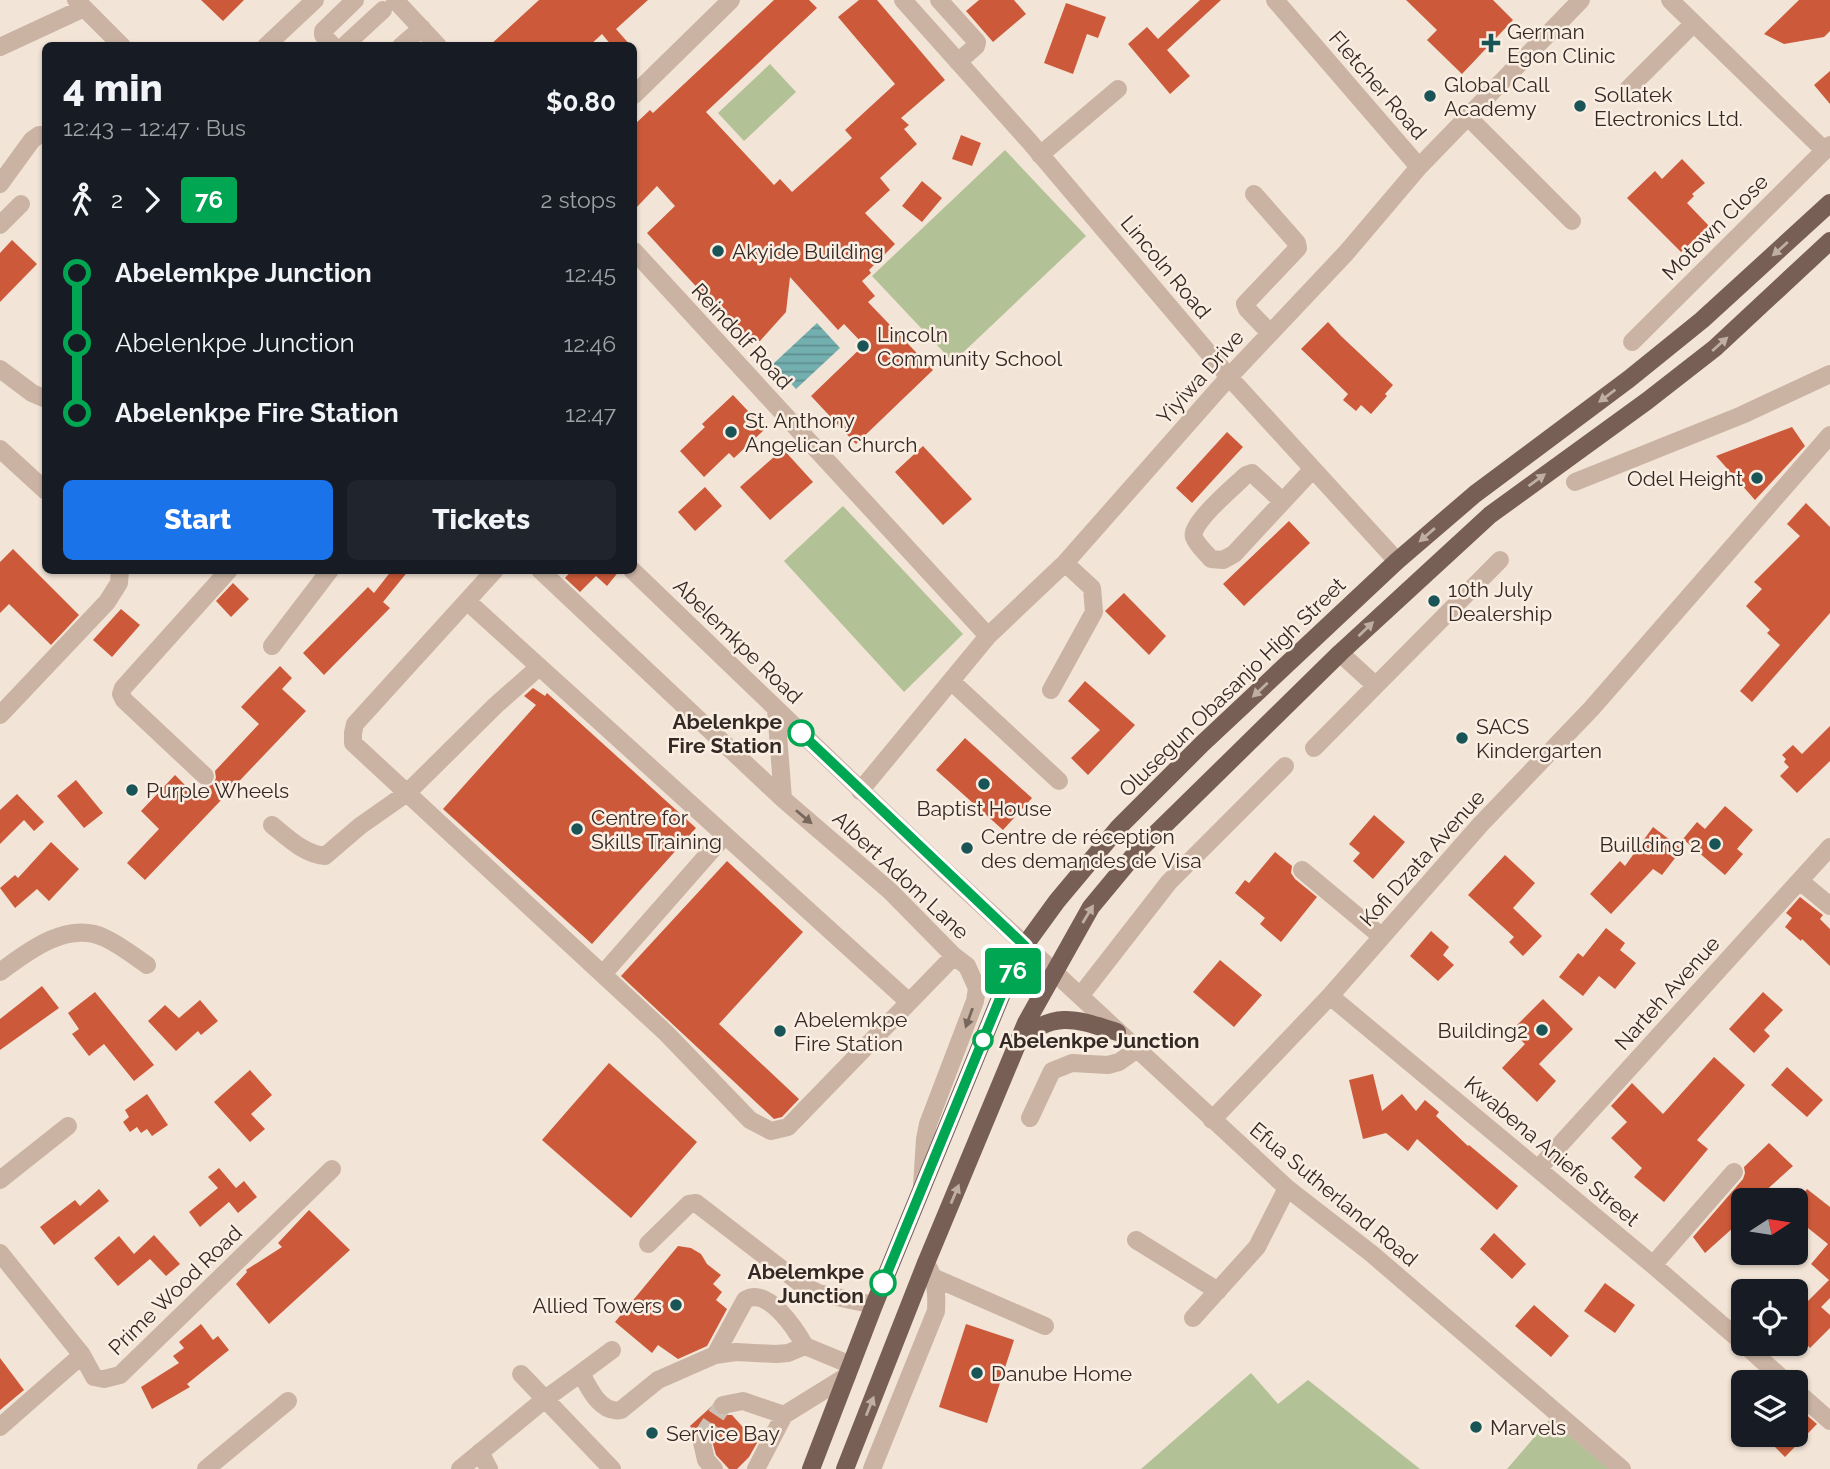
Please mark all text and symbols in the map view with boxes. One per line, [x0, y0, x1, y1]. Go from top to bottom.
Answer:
place label: German Egon Clinic [1507, 19, 1616, 68]
street label: Fletcher Road [1324, 26, 1432, 144]
marker: German Egon Clinic [1481, 33, 1501, 53]
text: 4 min [63, 65, 163, 110]
place label: Global Call Academy [1444, 72, 1550, 121]
place label: Sollatek Electronics Ltd. [1594, 82, 1743, 131]
text: $0.80 [546, 87, 616, 117]
marker: Global Call Academy [1422, 88, 1438, 104]
marker: Sollatek Electronics Ltd. [1572, 98, 1588, 114]
text: 12:43 – 12:47 · Bus [63, 114, 246, 141]
street label: Motown Close [1657, 169, 1773, 285]
icon: walk [63, 181, 101, 219]
icon: forward [133, 181, 171, 219]
text: 76 [195, 185, 223, 214]
text: 2 [111, 186, 123, 213]
text: 2 stops [541, 186, 616, 213]
street label: Lincoln Road [1116, 210, 1216, 324]
place label: Akyide Building [732, 239, 884, 264]
one-way arrow [1771, 241, 1789, 257]
marker: Akyide Building [710, 243, 726, 259]
text: Abelemkpe Junction [115, 258, 372, 288]
text: 12:45 [565, 260, 616, 287]
street label: Reindolf Road [686, 278, 798, 394]
place label: Lincoln Community School [877, 322, 1063, 371]
street label: Yiyiwa Drive [1151, 325, 1249, 429]
text: Abelenkpe Junction [115, 328, 355, 358]
text: 12:46 [563, 330, 616, 357]
one-way arrow [1711, 337, 1728, 352]
marker: Lincoln Community School [855, 338, 871, 354]
one-way arrow [1597, 389, 1616, 403]
text: Abelenkpe Fire Station [115, 398, 399, 428]
text: 12:47 [565, 400, 616, 427]
place label: St. Anthony Angelican Church [745, 408, 918, 457]
marker: St. Anthony Angelican Church [723, 424, 739, 440]
place label: Odel Height [1627, 466, 1743, 491]
marker: Odel Height [1749, 470, 1765, 486]
one-way arrow [1528, 473, 1546, 487]
button: Start [63, 480, 333, 560]
button: Tickets [347, 480, 616, 560]
one-way arrow [1418, 527, 1435, 542]
street label: Olusegun Obasanjo High Street [1114, 572, 1350, 802]
street label: Abelemkpe Road [669, 573, 807, 709]
place label: 10th July Dealership [1448, 577, 1552, 626]
marker: 10th July Dealership [1426, 593, 1442, 609]
one-way arrow [1357, 621, 1374, 637]
one-way arrow [1251, 682, 1269, 698]
place label: Abelenkpe Fire Station [668, 709, 782, 758]
place label: SACS Kindergarten [1476, 714, 1602, 763]
marker: Abelenkpe Fire Station [788, 720, 814, 746]
marker: SACS Kindergarten [1454, 730, 1470, 746]
marker: Baptist House [976, 776, 992, 792]
place label: Purple Wheels [146, 778, 289, 803]
marker: Purple Wheels [124, 782, 140, 798]
street label: Kofi Dzata Avenue [1354, 785, 1490, 931]
place label: Baptist House [916, 796, 1052, 821]
place label: Centre for Skills Training [591, 805, 722, 854]
street label: Albert Adom Lane [828, 806, 974, 944]
one-way arrow [795, 809, 812, 824]
marker: Centre for Skills Training [569, 821, 585, 837]
place label: Centre de réception des demandes de Visa [981, 824, 1202, 873]
place label: Buillding 2 [1599, 832, 1701, 857]
marker: Buillding 2 [1707, 836, 1723, 852]
marker: Centre de réception des demandes de Visa [959, 840, 975, 856]
one-way arrow [1081, 904, 1094, 923]
street label: Narteh Avenue [1609, 931, 1725, 1055]
line badge: 76 [982, 948, 1044, 994]
text: 76 [999, 956, 1027, 985]
place label: Abelemkpe Fire Station [794, 1007, 907, 1056]
one-way arrow [963, 1007, 974, 1028]
place label: Building2 [1437, 1018, 1528, 1043]
marker: Building2 [1534, 1022, 1550, 1038]
marker: Abelemkpe Fire Station [772, 1023, 788, 1039]
place label: Abelenkpe Junction [999, 1028, 1200, 1053]
marker: Abelenkpe Junction [973, 1030, 993, 1050]
street label: Kwabena Aniefe Street [1460, 1071, 1644, 1231]
street label: Efua Sutherland Road [1245, 1117, 1423, 1271]
one-way arrow [949, 1184, 960, 1205]
north arrow [1731, 1188, 1808, 1265]
map controls [1731, 1188, 1808, 1447]
street label: Prime Wood Road [103, 1220, 247, 1360]
place label: Abelemkpe Junction [748, 1259, 864, 1308]
marker: Abelemkpe Junction [870, 1270, 896, 1296]
button: locate [1731, 1279, 1808, 1356]
place label: Allied Towers [533, 1293, 662, 1318]
marker: Allied Towers [668, 1297, 684, 1313]
place label: Danube Home [991, 1361, 1132, 1386]
marker: Danube Home [969, 1365, 985, 1381]
button: layers [1731, 1370, 1808, 1447]
one-way arrow [865, 1395, 876, 1416]
place label: Marvels [1490, 1415, 1566, 1440]
marker: Marvels [1468, 1419, 1484, 1435]
place label: Service Bay [666, 1421, 780, 1446]
marker: Service Bay [644, 1425, 660, 1441]

